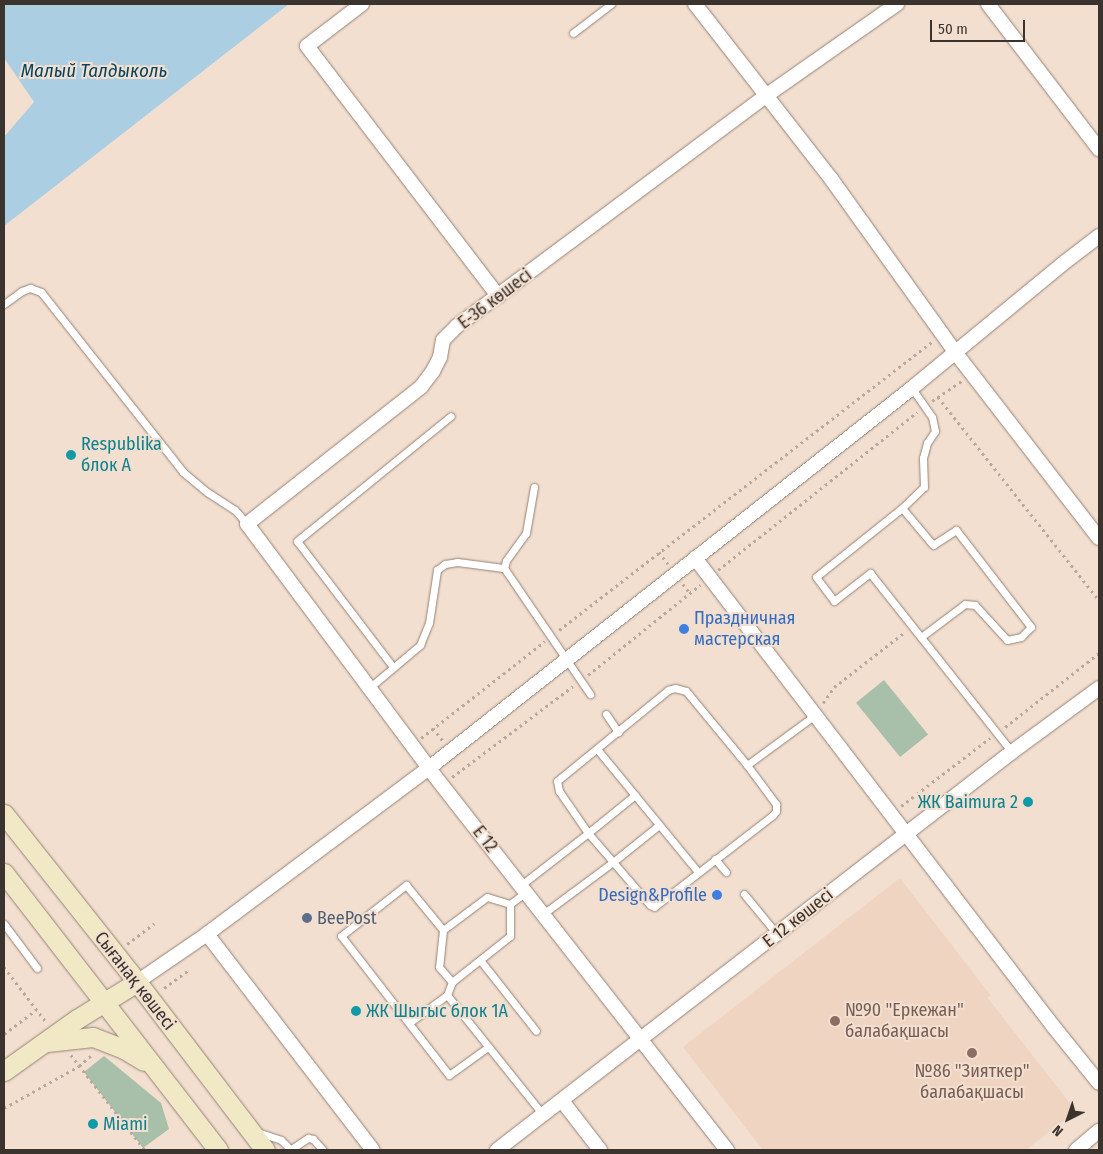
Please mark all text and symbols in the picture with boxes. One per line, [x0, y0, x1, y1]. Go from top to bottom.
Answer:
scale bar [933, 10, 1028, 42]
text: 50 m [938, 20, 968, 38]
water label: Малый Талдыколь [21, 60, 167, 82]
street label: Е-36 көшесі [454, 264, 536, 334]
place label: Respublika блок А [81, 434, 162, 476]
marker: Respublika блок А [65, 449, 77, 461]
place label: Праздничная мастерская [694, 608, 796, 650]
marker: Праздничная мастерская [678, 623, 690, 635]
place label: ЖК Baimura 2 [918, 791, 1018, 813]
marker: ЖК Baimura 2 [1022, 796, 1034, 808]
street label: E 12 [468, 821, 502, 857]
place label: Design&Profile [598, 884, 707, 906]
street label: Е 12 көшесі [758, 884, 838, 952]
marker: Design&Profile [711, 889, 723, 901]
place label: BeePost [317, 907, 377, 929]
marker: BeePost [301, 912, 313, 924]
street label: Сығанақ көшесі [90, 927, 180, 1035]
place label: ЖК Шыгыс блок 1А [366, 1000, 508, 1022]
place label: №90 "Еркежан" балабақшасы [845, 1000, 964, 1042]
marker: ЖК Шыгыс блок 1А [350, 1005, 362, 1017]
marker: №90 "Еркежан" балабақшасы [829, 1015, 841, 1027]
marker: №86 "Зияткер" балабақшасы [966, 1047, 978, 1059]
place label: №86 "Зияткер" балабақшасы [915, 1061, 1029, 1104]
north arrow [1043, 1094, 1093, 1144]
place label: Miami [103, 1113, 148, 1135]
marker: Miami [87, 1118, 99, 1130]
text: N [1049, 1122, 1067, 1140]

